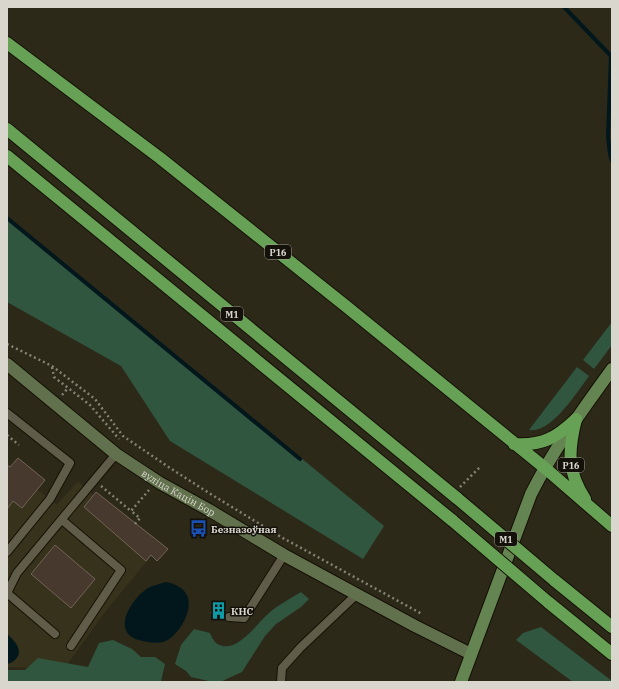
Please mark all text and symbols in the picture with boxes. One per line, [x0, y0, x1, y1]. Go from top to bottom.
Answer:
road number: Р16 [265, 245, 291, 259]
road number: М1 [221, 307, 243, 321]
road number: Р16 [558, 458, 584, 472]
street label: вуліца Кацін Бор [139, 466, 218, 519]
bus stop icon: Безназоўная [188, 519, 208, 539]
place label: Безназоўная [211, 523, 277, 536]
road number: М1 [495, 532, 517, 546]
building icon: КНС [208, 601, 228, 621]
place label: КНС [231, 605, 254, 618]

